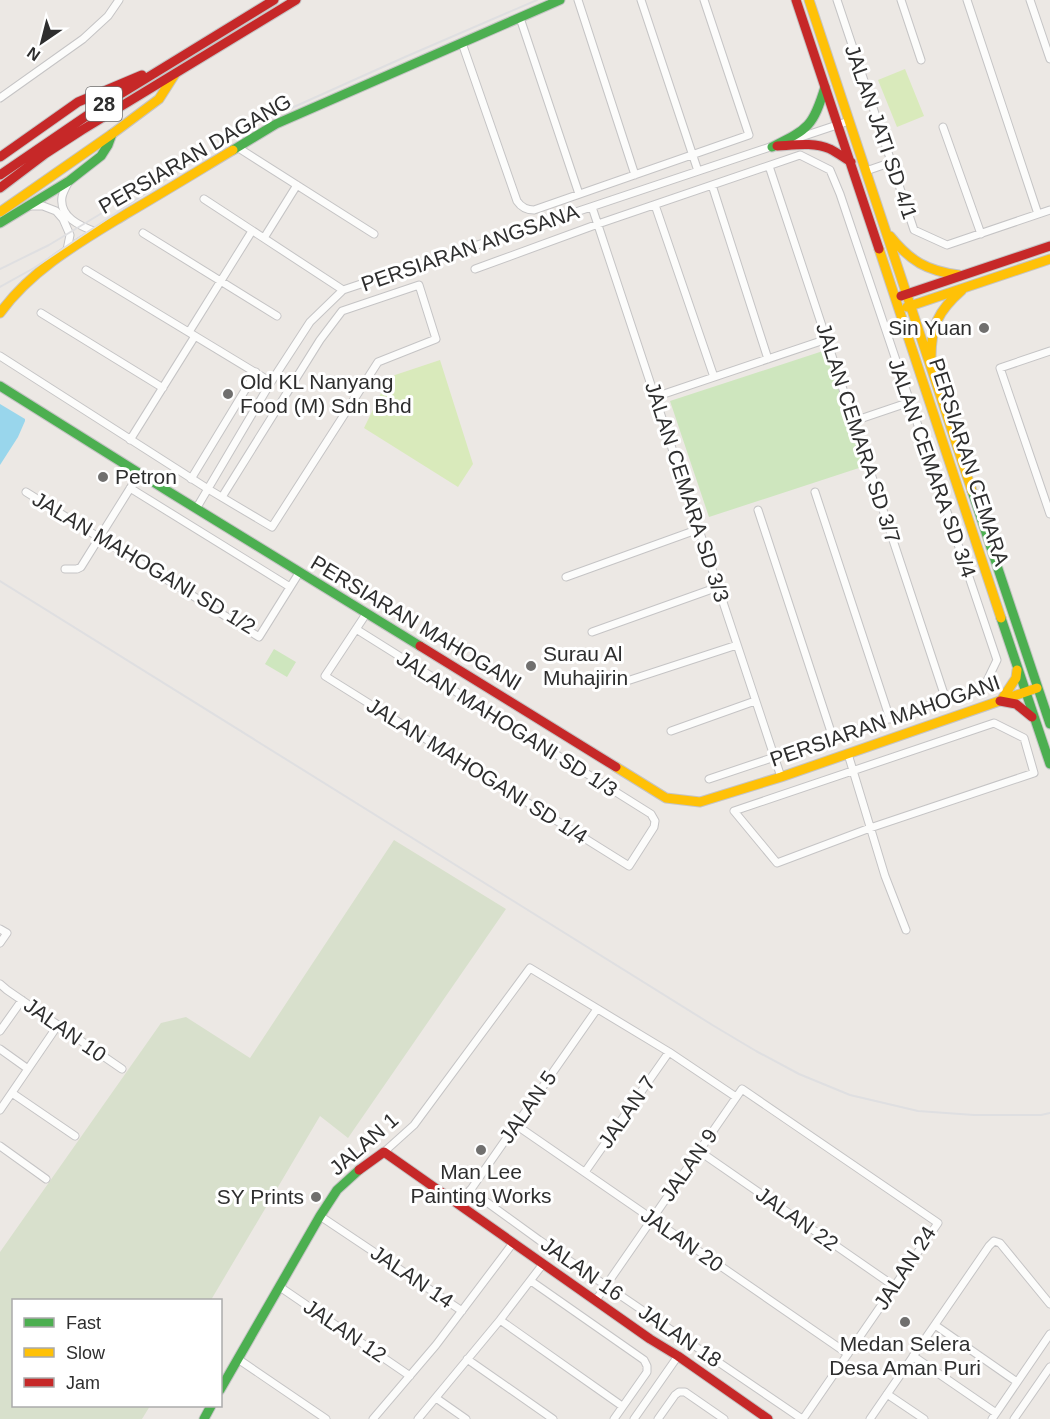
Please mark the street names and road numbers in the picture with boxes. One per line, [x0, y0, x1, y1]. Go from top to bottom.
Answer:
street label: JALAN JATI SD 4/1 [841, 42, 922, 222]
road number: 28 [86, 87, 122, 121]
street label: PERSIARAN DAGANG [95, 89, 295, 218]
street label: PERSIARAN ANGSANA [358, 199, 582, 296]
street label: JALAN CEMARA SD 3/7 [812, 320, 905, 546]
street label: JALAN CEMARA SD 3/4 [884, 355, 981, 581]
street label: PERSIARAN CEMARA [925, 355, 1014, 569]
street label: JALAN CEMARA SD 3/3 [641, 379, 734, 605]
street label: JALAN MAHOGANI SD 1/2 [29, 487, 260, 638]
street label: PERSIARAN MAHOGANI [307, 551, 526, 695]
street label: JALAN MAHOGANI SD 1/3 [393, 646, 622, 801]
street label: PERSIARAN MAHOGANI [767, 670, 1003, 771]
street label: JALAN MAHOGANI SD 1/4 [363, 693, 592, 848]
street label: JALAN 10 [20, 993, 111, 1066]
street label: JALAN 5 [494, 1066, 561, 1147]
street label: JALAN 7 [593, 1071, 660, 1152]
street label: JALAN 1 [325, 1108, 402, 1179]
street label: JALAN 9 [655, 1124, 722, 1205]
street label: JALAN 22 [752, 1182, 843, 1255]
street label: JALAN 20 [637, 1203, 728, 1276]
street label: JALAN 24 [869, 1222, 940, 1314]
street label: JALAN 16 [537, 1232, 628, 1305]
street label: JALAN 14 [367, 1241, 458, 1313]
street label: JALAN 12 [300, 1295, 391, 1367]
street label: JALAN 18 [635, 1300, 726, 1372]

